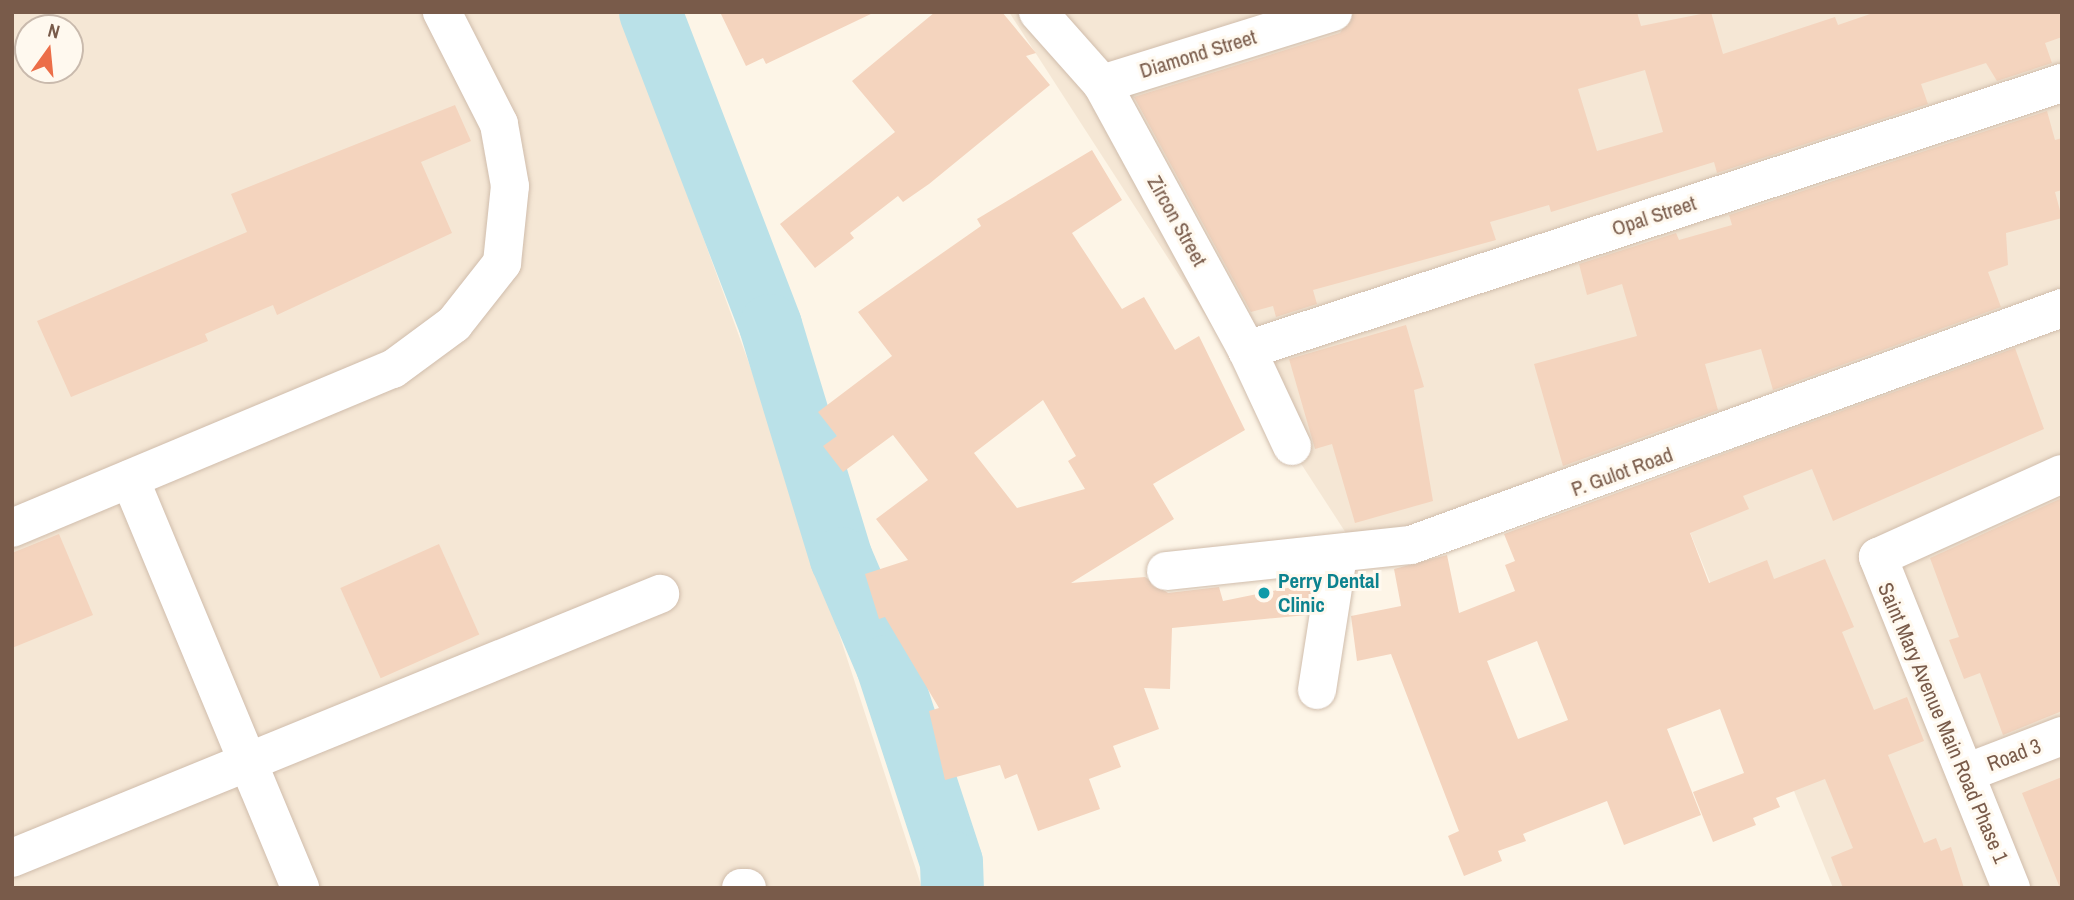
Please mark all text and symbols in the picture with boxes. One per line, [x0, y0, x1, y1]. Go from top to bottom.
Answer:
north arrow [14, 14, 84, 84]
text: N [45, 17, 63, 45]
street label: Diamond Street [1137, 24, 1259, 84]
street label: Zircon Street [1142, 171, 1212, 271]
street label: Opal Street [1609, 191, 1699, 241]
street label: P. Gulot Road [1568, 442, 1676, 502]
place label: Perry Dental Clinic [1278, 568, 1379, 618]
street label: Saint Mary Avenue Main Road Phase 1 [1872, 579, 2014, 867]
marker: Perry Dental Clinic [1256, 585, 1272, 601]
street label: Road 3 [1984, 733, 2044, 777]

